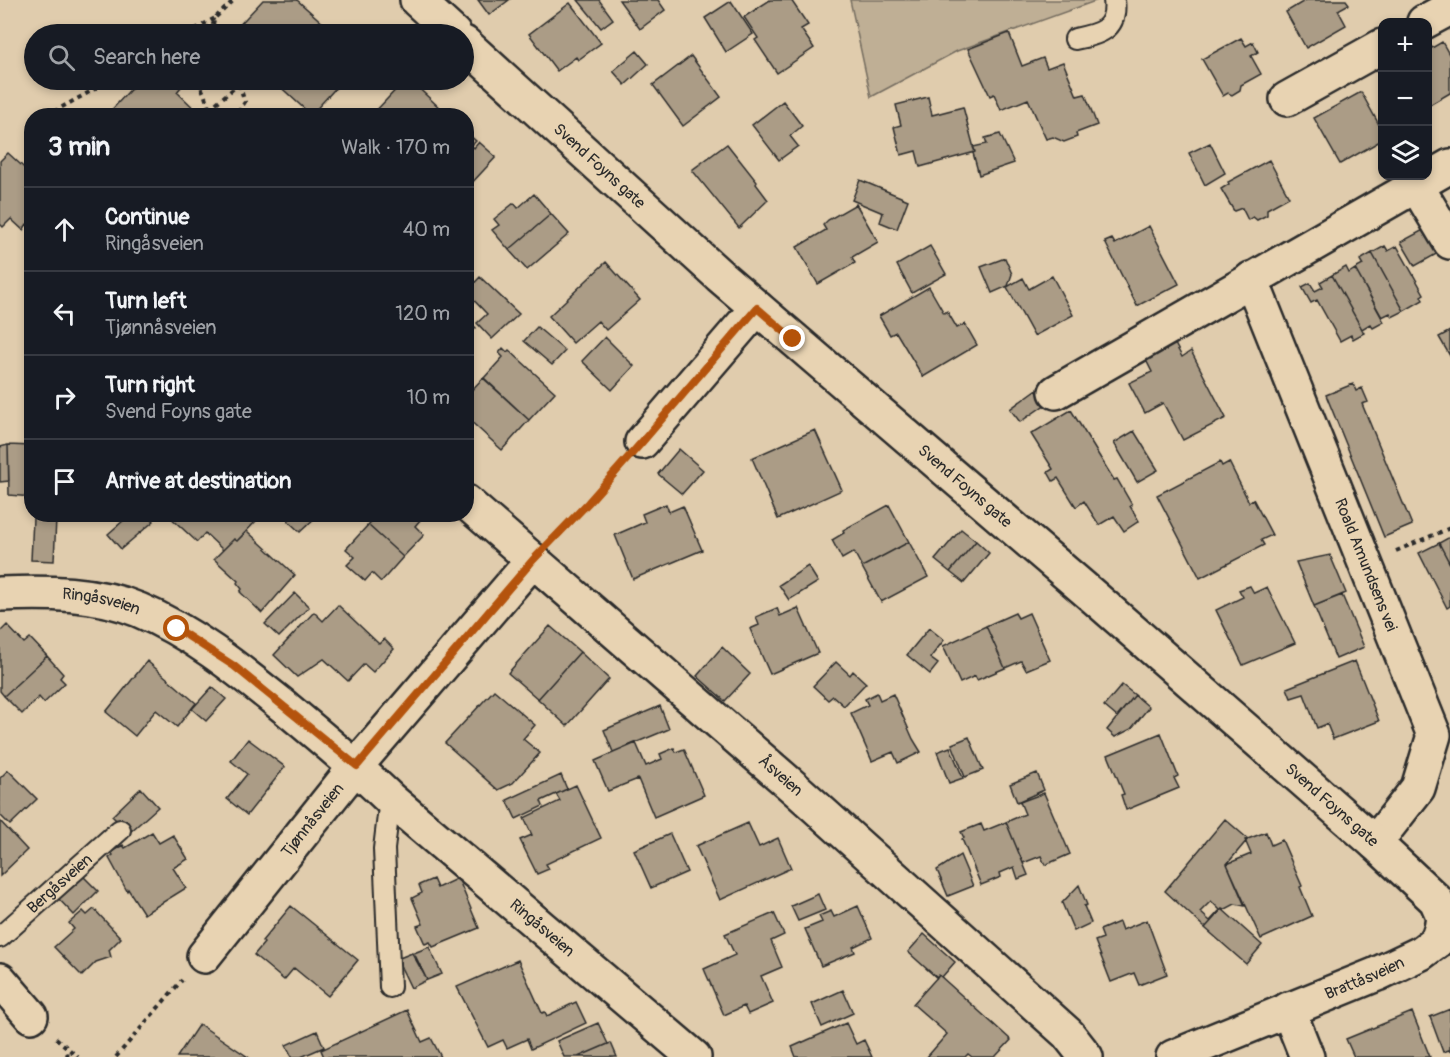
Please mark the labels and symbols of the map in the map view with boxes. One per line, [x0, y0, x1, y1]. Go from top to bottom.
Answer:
street label: Svend Foyns gate [549, 119, 650, 213]
route end [779, 325, 805, 351]
street label: Svend Foyns gate [914, 440, 1016, 532]
street label: Roald Amundsens vei [1330, 495, 1401, 634]
street label: Ringåsveien [62, 584, 143, 619]
route start [163, 615, 189, 641]
street label: Åsveien [754, 750, 807, 801]
street label: Svend Foyns gate [1281, 759, 1383, 851]
street label: Tjønnåsveien [277, 779, 348, 861]
street label: Bergåsveien [23, 849, 97, 918]
street label: Ringåsveien [505, 895, 579, 961]
street label: Brattåsveien [1322, 952, 1408, 1004]

